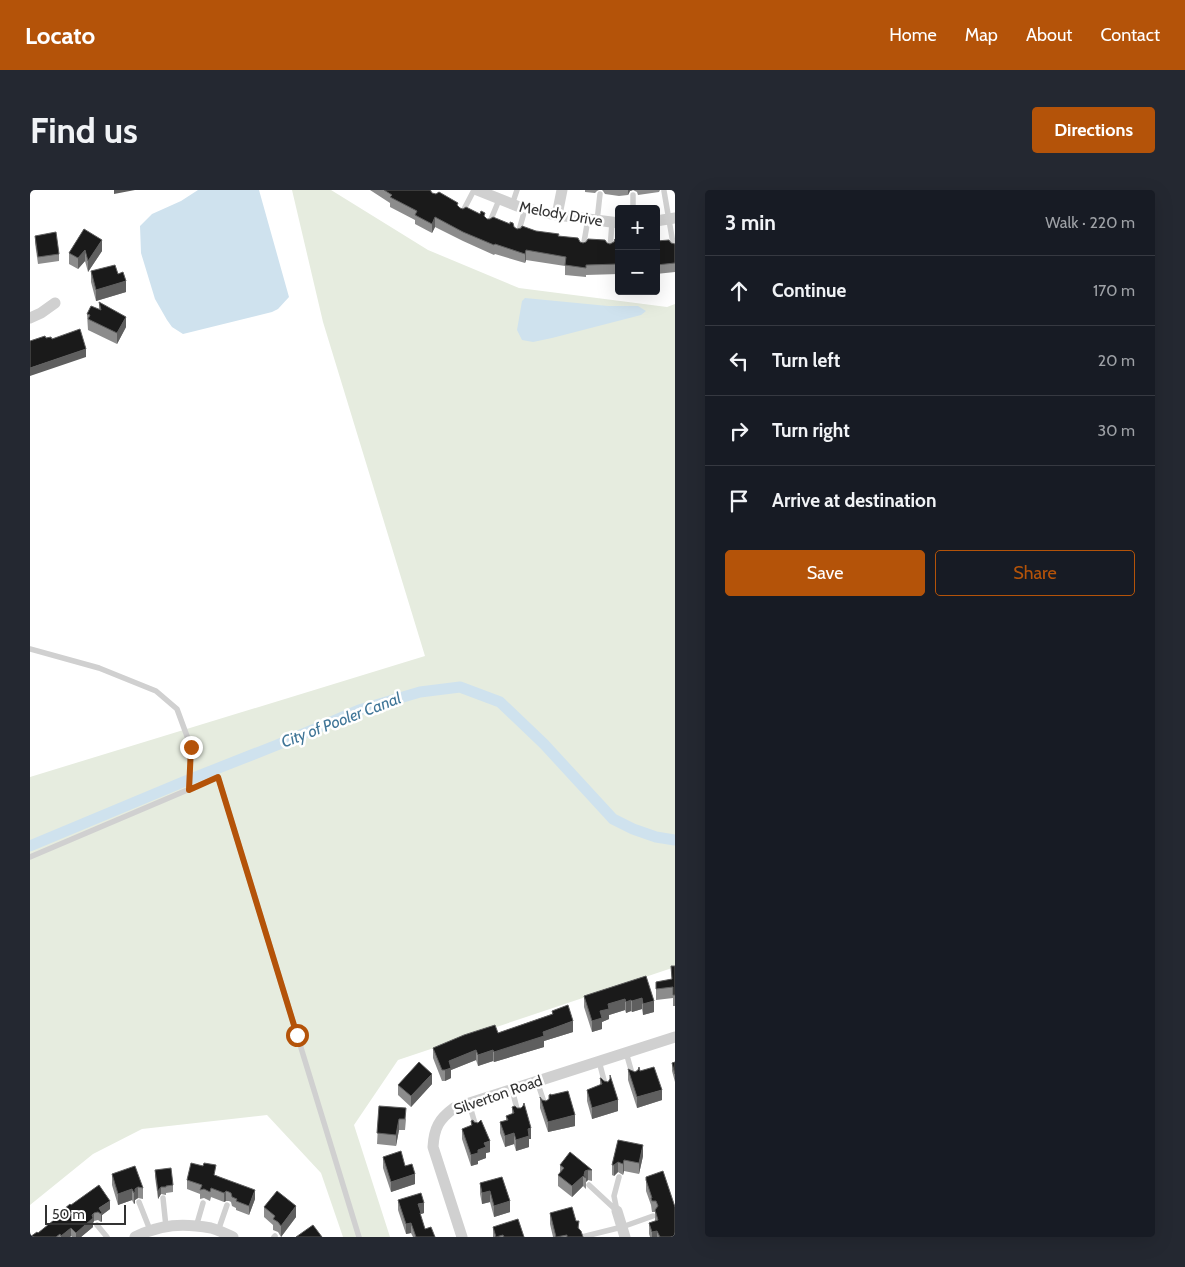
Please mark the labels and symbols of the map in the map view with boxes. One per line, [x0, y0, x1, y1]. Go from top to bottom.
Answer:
street label: Melody Drive [518, 198, 604, 230]
water label: City of Pooler Canal [278, 688, 404, 752]
route end [180, 736, 203, 759]
route start [286, 1024, 309, 1047]
street label: Silverton Road [451, 1071, 545, 1119]
scale bar [45, 1202, 126, 1225]

